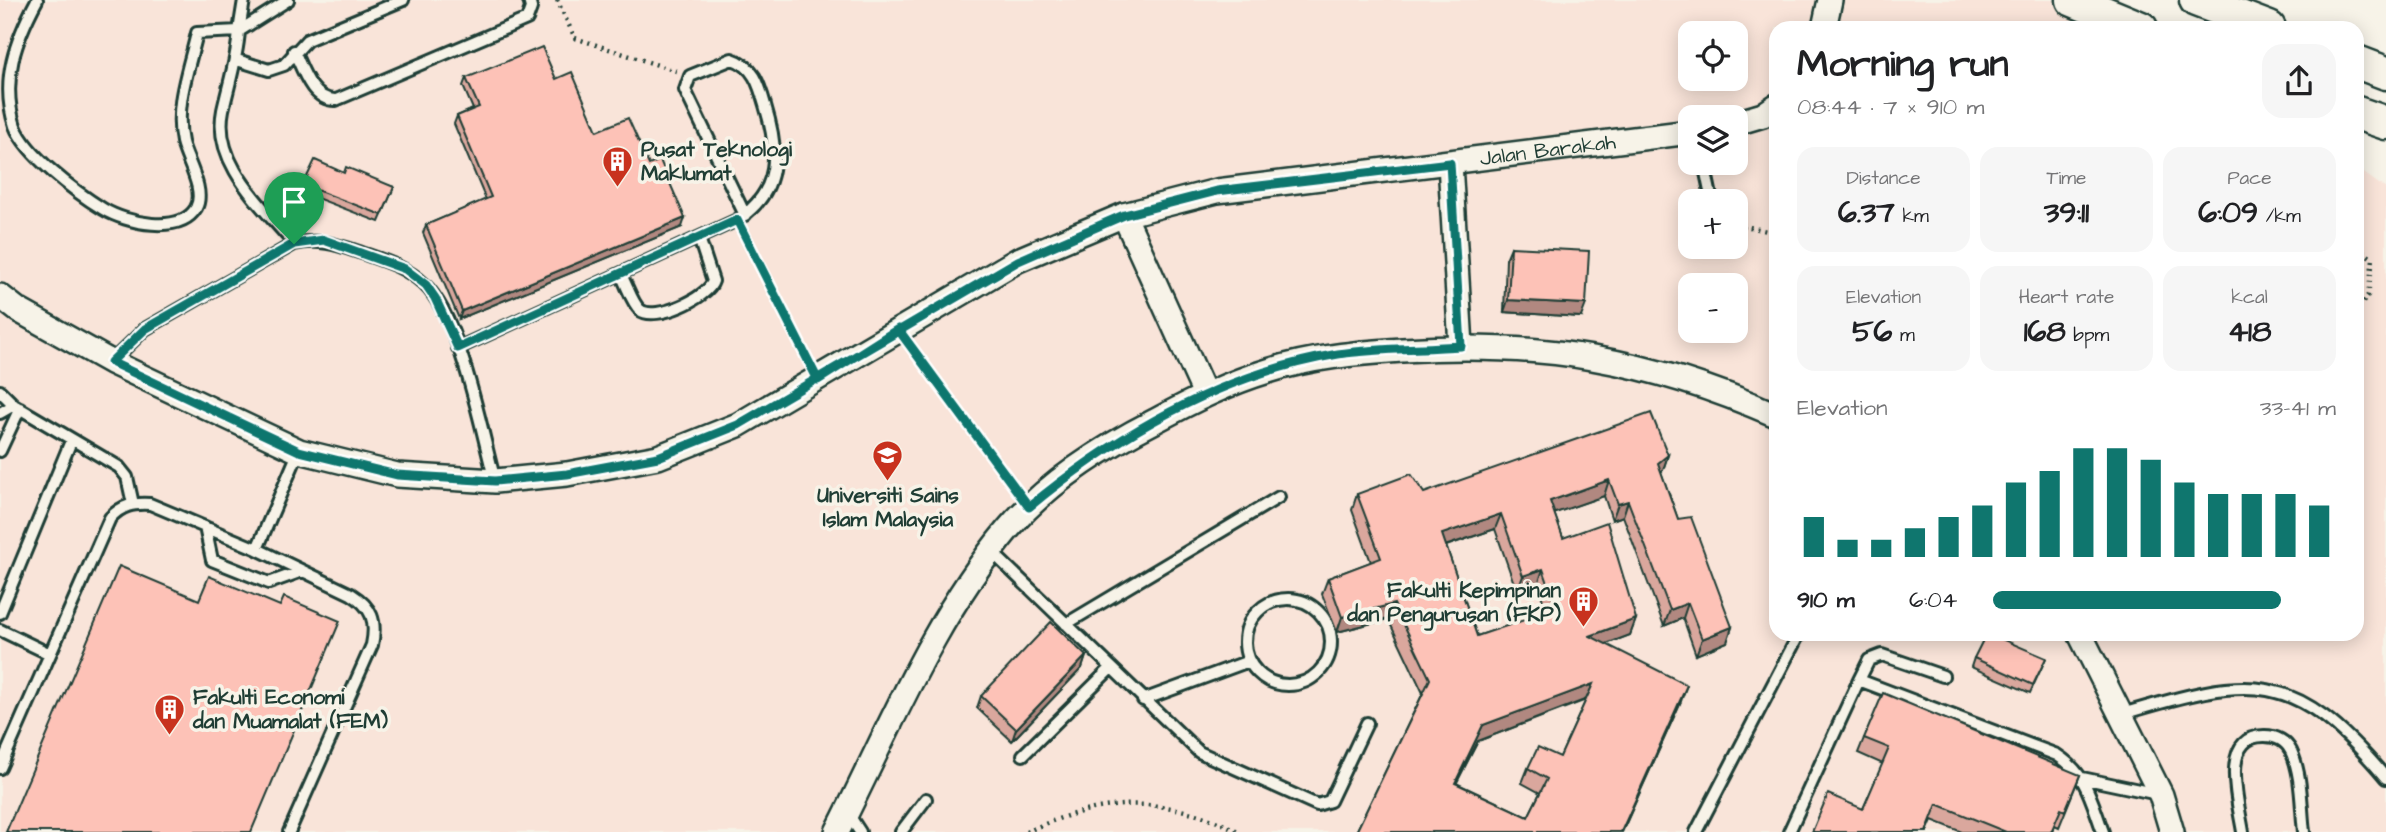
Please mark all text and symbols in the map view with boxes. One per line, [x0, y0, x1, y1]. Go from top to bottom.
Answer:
map controls [1678, 21, 1748, 343]
button: locate [1678, 21, 1748, 91]
text: Morning run [1797, 39, 2009, 91]
button: share [2262, 44, 2336, 118]
text: 08:44 · 7 × 910 m [1797, 91, 1984, 123]
button: layers [1678, 105, 1748, 175]
street label: Jalan Barakah [1478, 127, 1618, 173]
place label: Pusat Teknologi Maklumat [641, 135, 793, 188]
building icon: Pusat Teknologi Maklumat [601, 144, 635, 188]
text: Distance [1847, 165, 1920, 192]
text: Time [2047, 165, 2086, 192]
text: Pace [2227, 165, 2272, 192]
pin [264, 172, 324, 244]
icon: arrive [275, 183, 313, 221]
button: + [1678, 189, 1748, 259]
text: 6.37 [1838, 192, 1895, 234]
text: 39:11 [2044, 192, 2089, 234]
text: 6:09 [2198, 192, 2258, 234]
text: km [1895, 203, 1929, 230]
text: /km [2258, 203, 2301, 230]
button: − [1678, 273, 1748, 343]
text: Elevation [1846, 284, 1921, 311]
text: Heart rate [2019, 284, 2114, 311]
text: kcal [2231, 284, 2268, 311]
text: 56 [1852, 311, 1892, 353]
text: 168 [2024, 311, 2066, 353]
text: 418 [2228, 311, 2271, 353]
text: m [1892, 322, 1915, 349]
text: bpm [2066, 322, 2109, 349]
text: Elevation [1797, 392, 1888, 424]
text: 33–41 m [2260, 392, 2336, 424]
school or university icon: Universiti Sains Islam Malaysia [871, 438, 905, 482]
place label: Universiti Sains Islam Malaysia [817, 481, 959, 537]
place label: Fakulti Kepimpinan dan Pengurusan (FKP) [1346, 576, 1562, 631]
text: 910 m [1797, 584, 1855, 616]
text: 6:04 [1909, 584, 1957, 616]
building icon: Fakulti Kepimpinan dan Pengurusan (FKP) [1567, 585, 1601, 629]
place label: Fakulti Economi dan Muamalat (FEM) [192, 683, 389, 736]
building icon: Fakulti Economi dan Muamalat (FEM) [153, 692, 187, 736]

